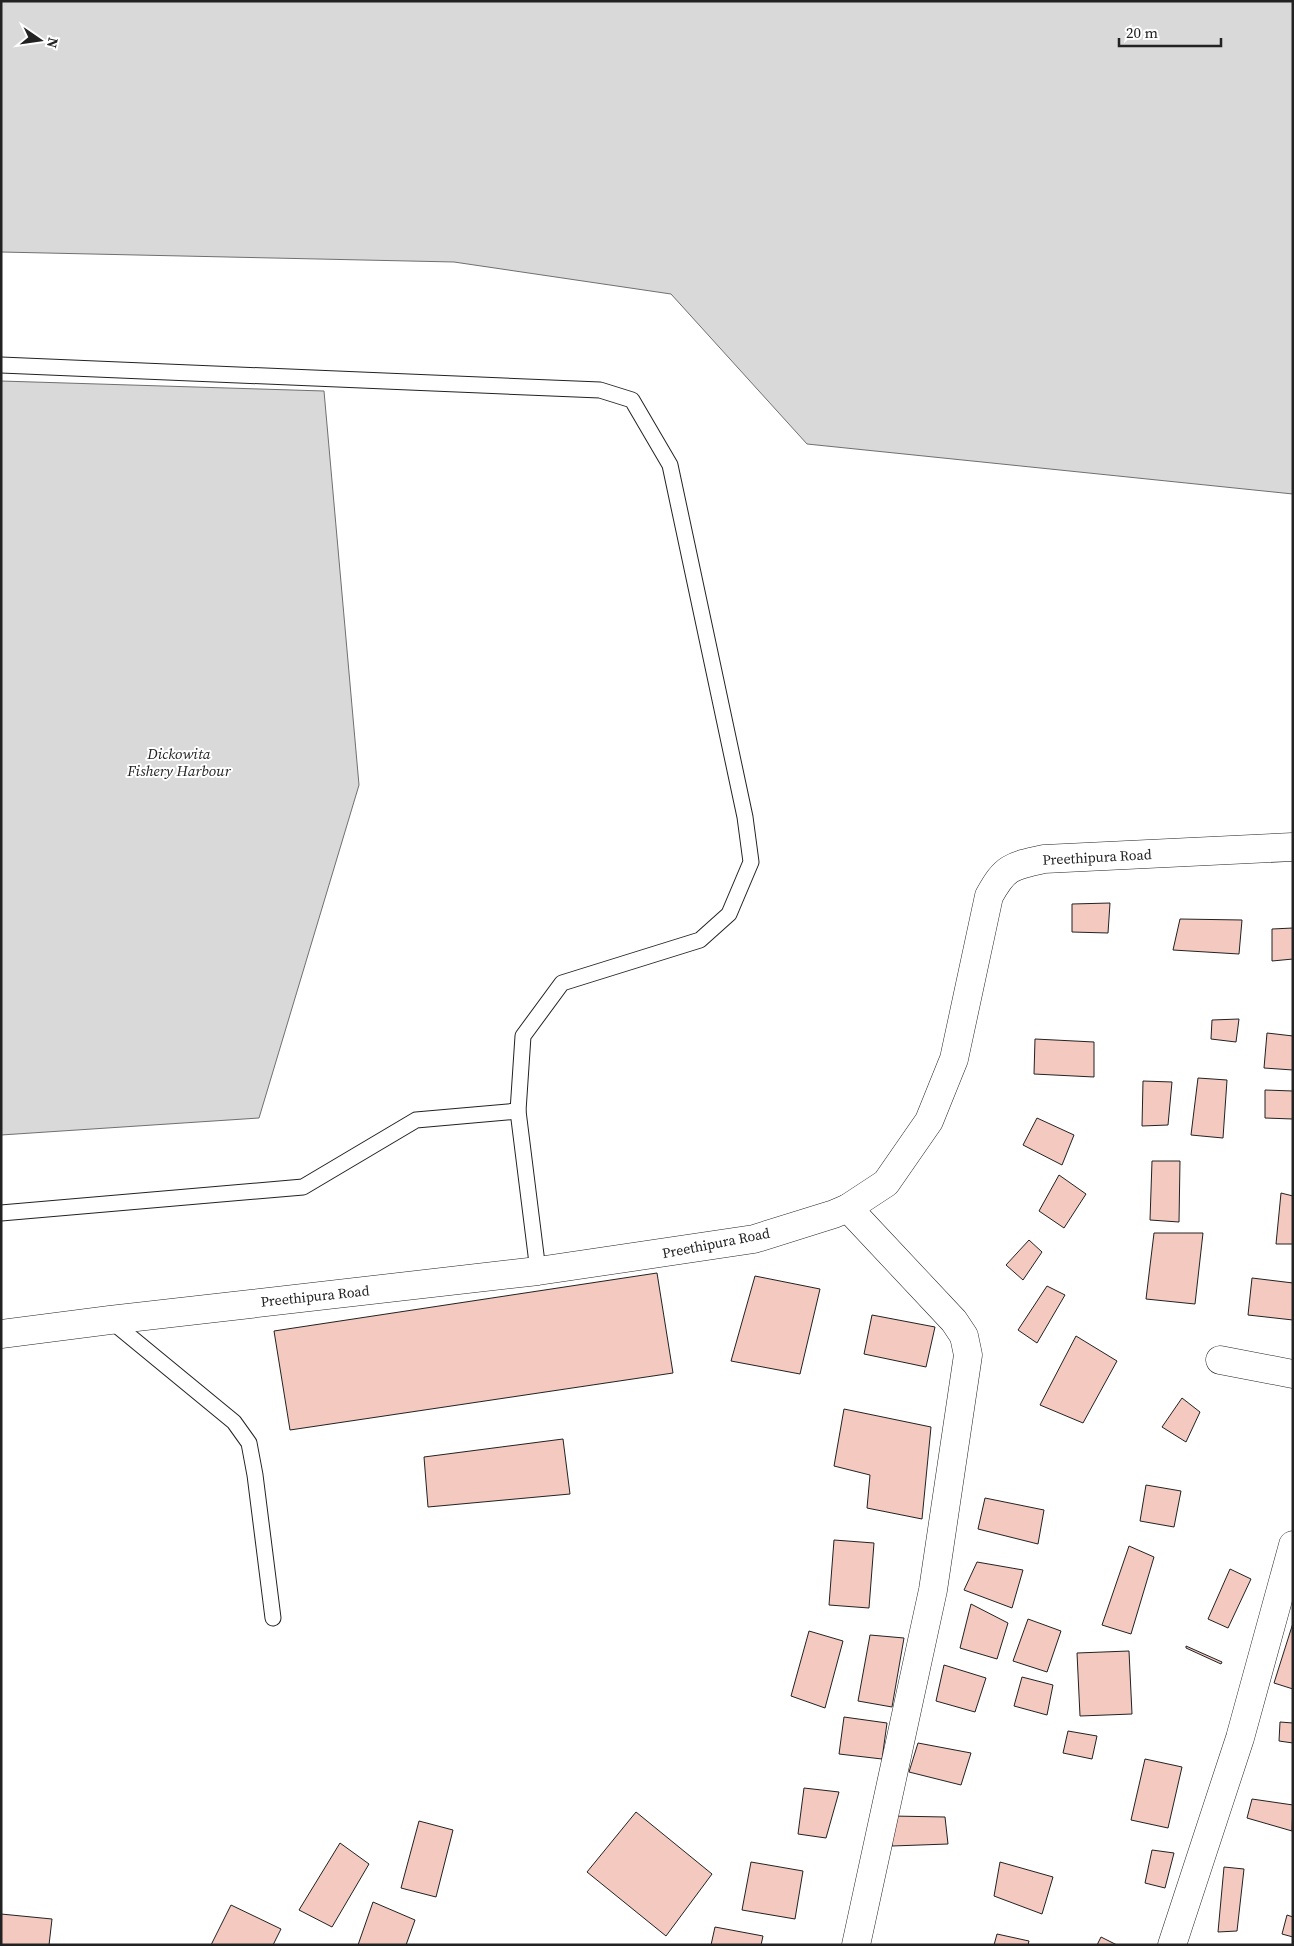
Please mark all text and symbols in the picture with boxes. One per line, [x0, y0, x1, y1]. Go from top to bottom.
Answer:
north arrow [15, 15, 65, 65]
scale bar [1119, 15, 1222, 47]
text: 20 m [1126, 22, 1158, 43]
text: N [42, 36, 64, 50]
water label: Dickowita Fishery Harbour [126, 743, 232, 781]
street label: Preethipura Road [1042, 844, 1152, 870]
street label: Preethipura Road [660, 1223, 772, 1263]
street label: Preethipura Road [260, 1280, 370, 1312]

